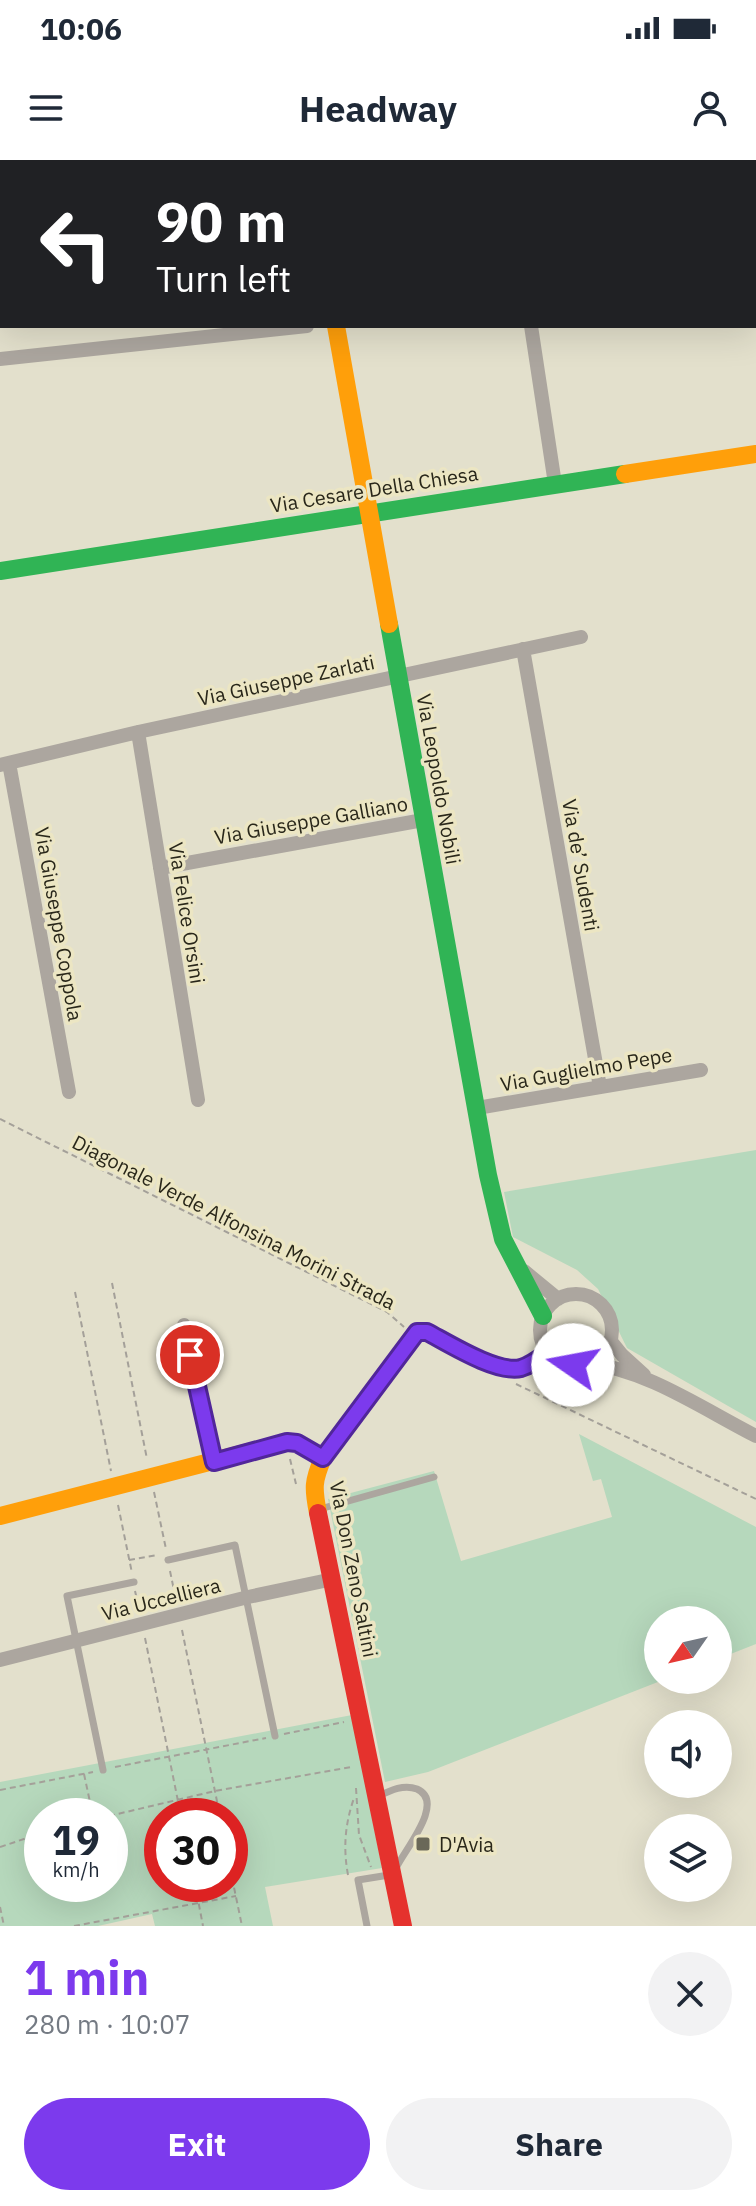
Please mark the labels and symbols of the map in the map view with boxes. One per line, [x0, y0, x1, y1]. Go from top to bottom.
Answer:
street label: Via Cesare Della Chiesa [268, 459, 480, 519]
street label: Via Giuseppe Zarlati [195, 648, 377, 712]
street label: Via Leopoldo Nobili [411, 692, 467, 866]
street label: Via Giuseppe Galliano [212, 790, 410, 850]
street label: Via de’ Sudenti [556, 797, 606, 933]
street label: Via Giuseppe Coppola [29, 825, 89, 1023]
street label: Via Felice Orsini [162, 840, 212, 986]
street label: Via Guglielmo Pepe [498, 1041, 674, 1097]
street label: Diagonale Verde Alfonsina Morini Strada [68, 1128, 401, 1316]
pin [156, 1321, 224, 1389]
position arrow [531, 1323, 615, 1407]
street label: Via Don Zeno Saltini [324, 1479, 384, 1659]
street label: Via Uccelliera [99, 1571, 224, 1627]
north arrow [644, 1606, 732, 1694]
speed limit sign: 30 [144, 1798, 248, 1902]
place label: D'Avia [439, 1831, 494, 1858]
marker: D'Avia [414, 1835, 432, 1853]

